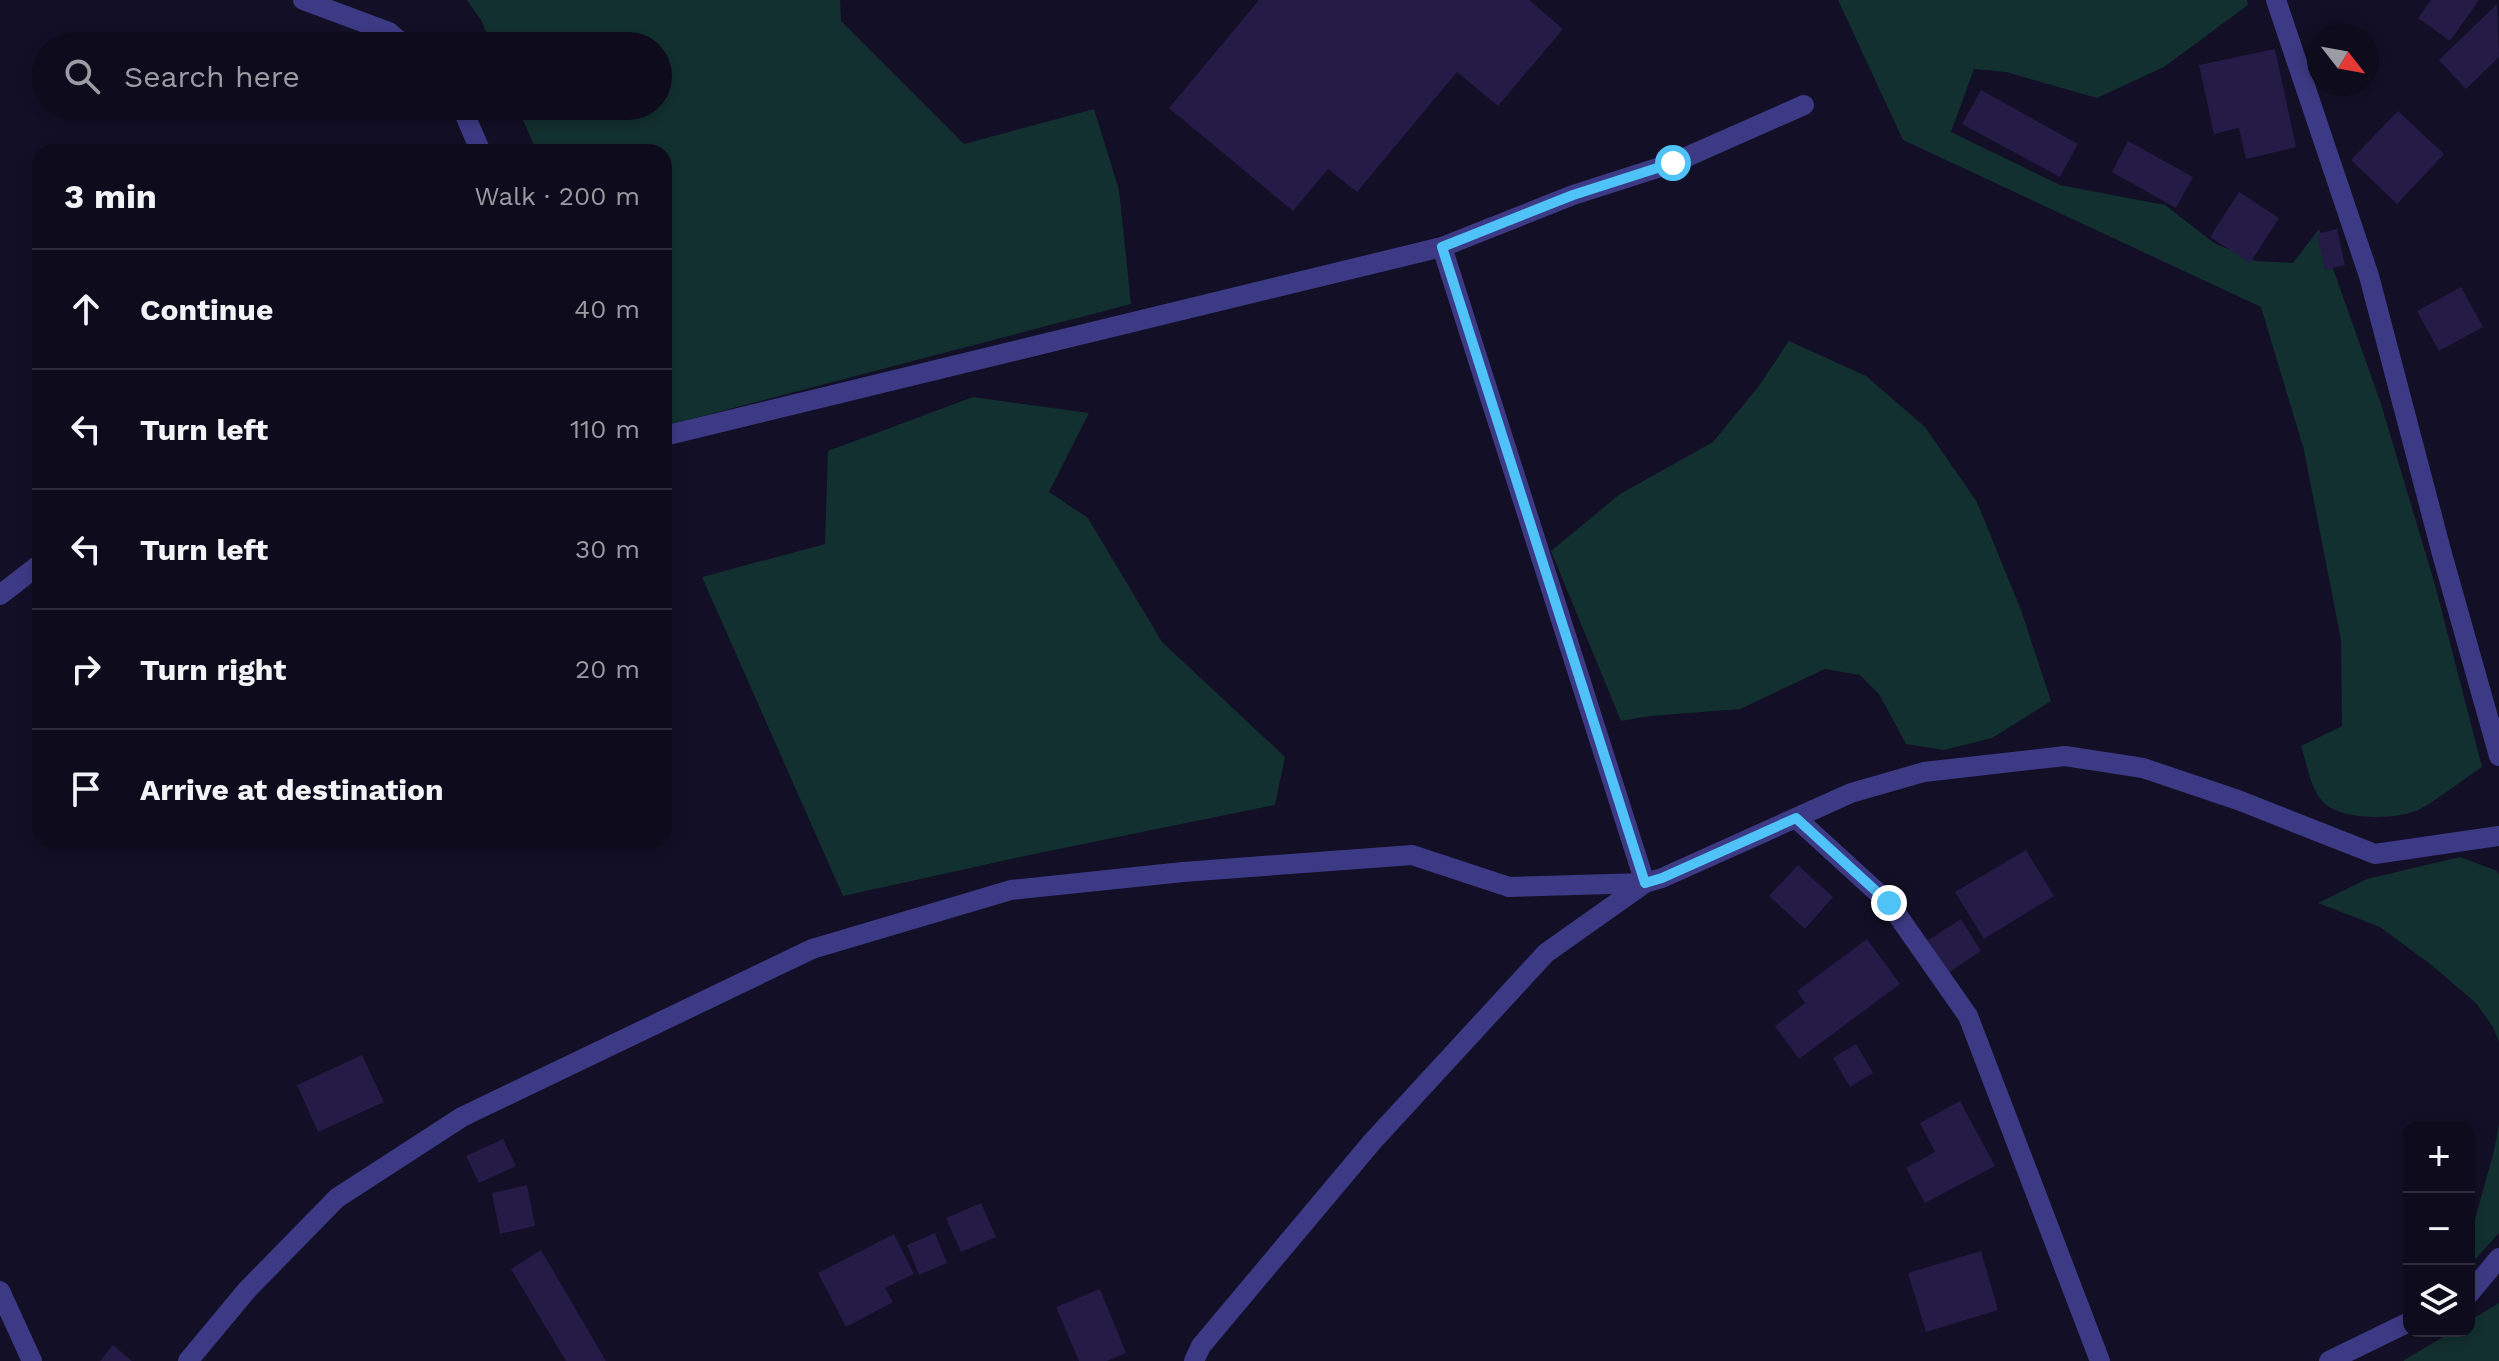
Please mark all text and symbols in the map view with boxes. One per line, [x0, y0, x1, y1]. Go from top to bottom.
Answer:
north arrow [2307, 24, 2379, 96]
search box [32, 32, 672, 120]
icon: search [60, 54, 104, 98]
text: Search here [124, 59, 300, 94]
route start [1655, 145, 1691, 181]
text: 3 min [64, 176, 157, 216]
text: Walk · 200 m [474, 181, 640, 211]
icon: ahead [64, 287, 108, 331]
text: Continue [140, 292, 273, 327]
text: 40 m [574, 294, 640, 324]
icon: left [64, 407, 108, 451]
text: Turn left [140, 412, 268, 447]
text: 110 m [570, 414, 640, 444]
icon: left [64, 527, 108, 571]
text: Turn left [140, 532, 268, 567]
text: 30 m [575, 534, 640, 564]
icon: right [64, 647, 108, 691]
text: Turn right [140, 652, 286, 687]
text: 20 m [575, 654, 640, 684]
icon: arrive [64, 767, 108, 811]
text: Arrive at destination [140, 772, 444, 807]
route end [1871, 885, 1907, 921]
map controls [2403, 1121, 2475, 1337]
button: + [2403, 1121, 2475, 1193]
button: − [2403, 1193, 2475, 1265]
button: layers [2403, 1265, 2475, 1337]

